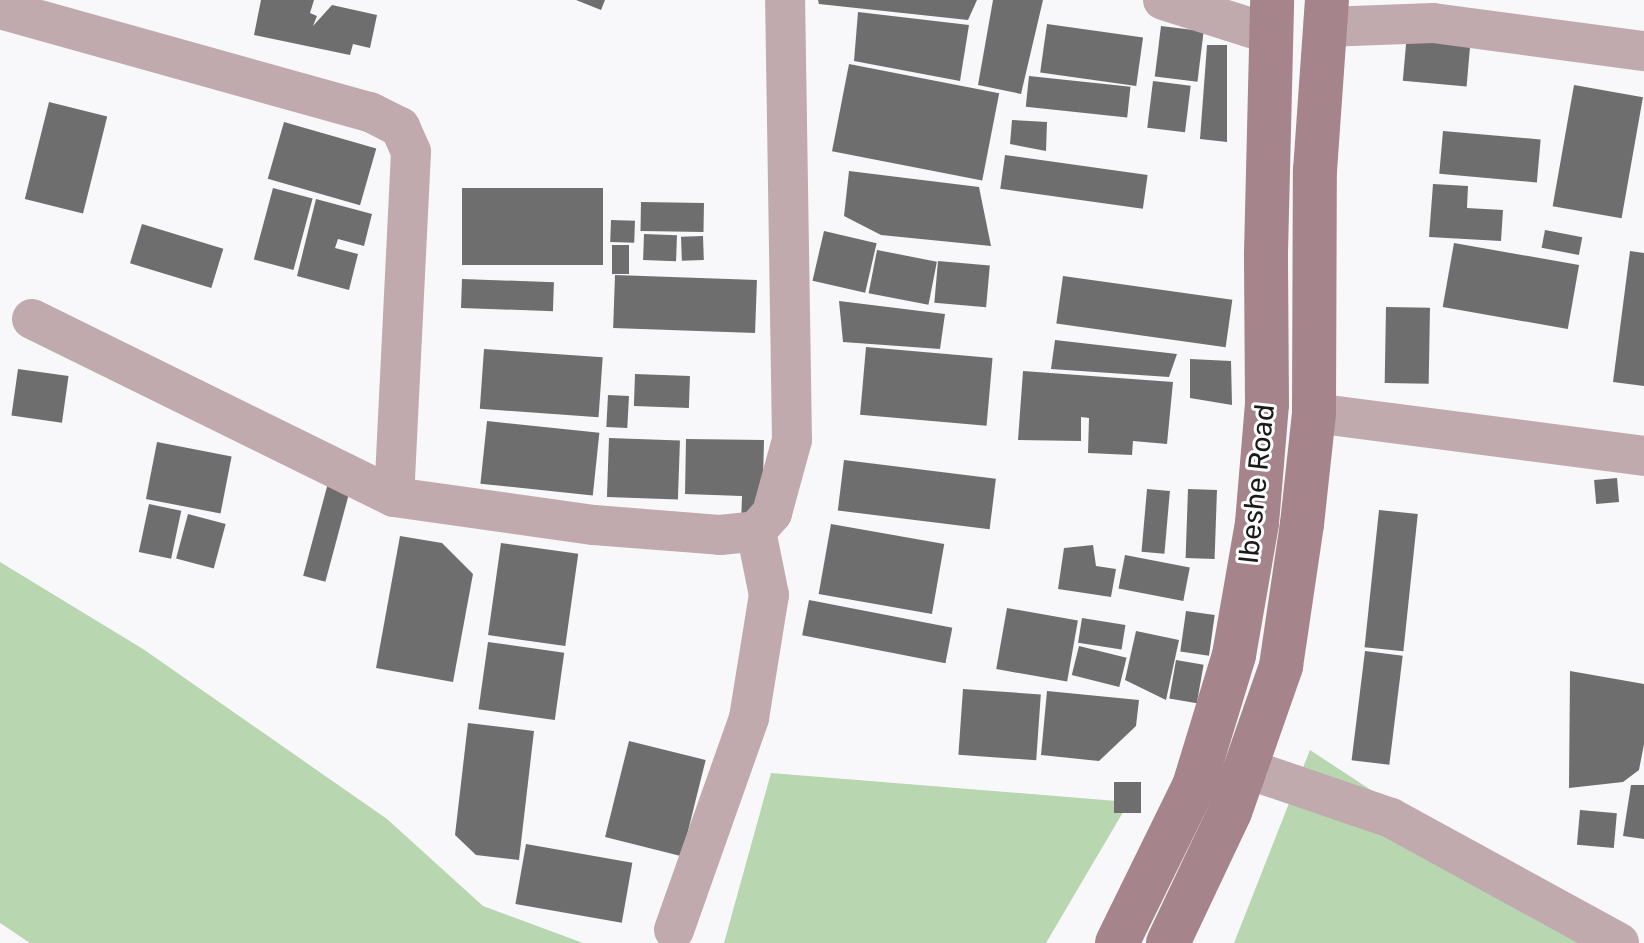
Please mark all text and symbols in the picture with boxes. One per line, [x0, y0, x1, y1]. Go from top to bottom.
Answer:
street label: Ibeshe Road [1232, 403, 1282, 565]

